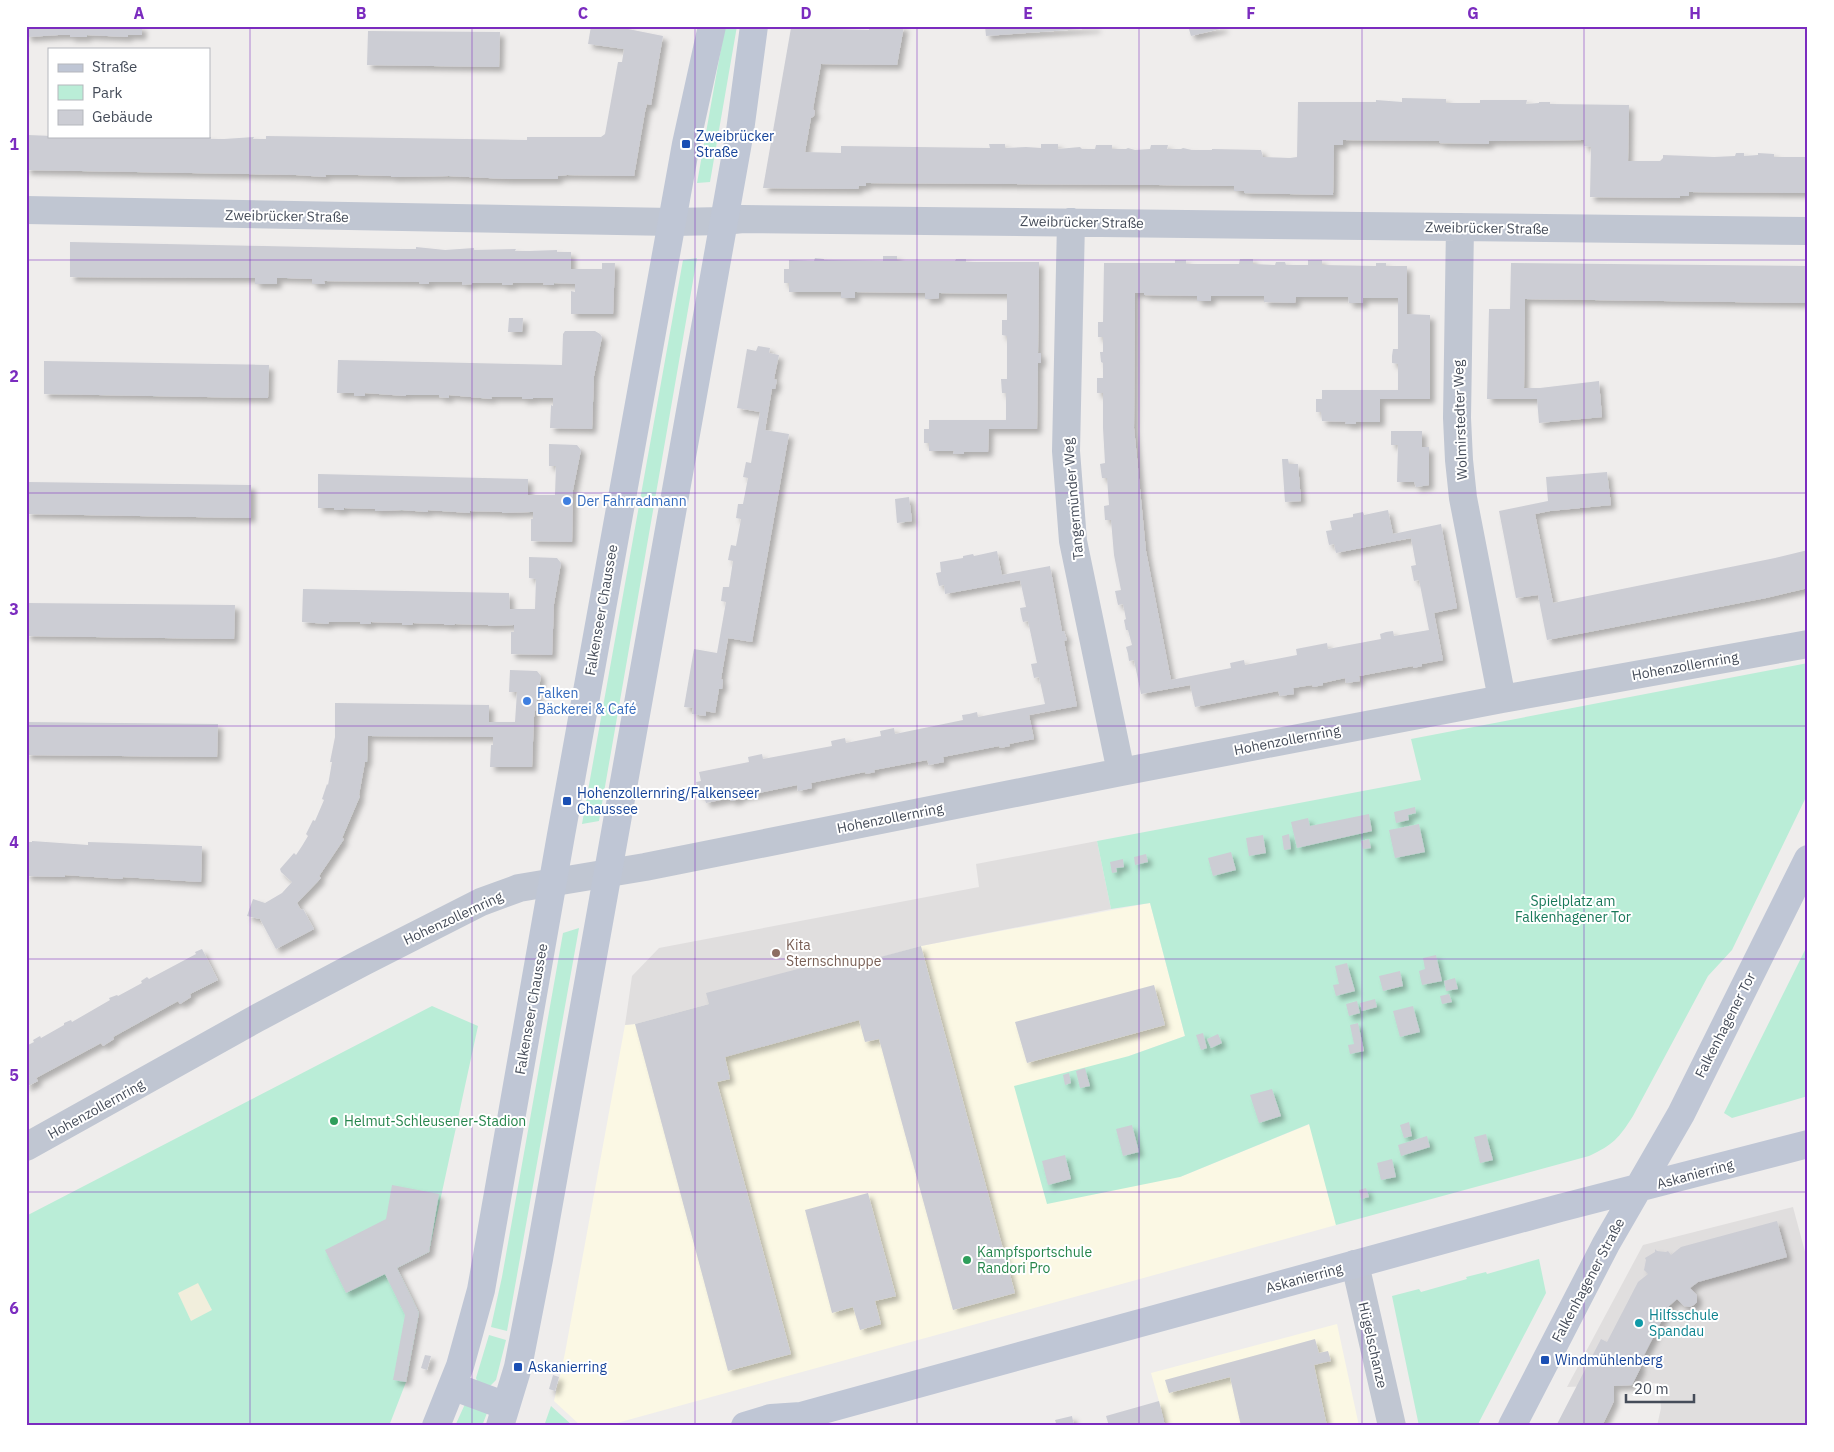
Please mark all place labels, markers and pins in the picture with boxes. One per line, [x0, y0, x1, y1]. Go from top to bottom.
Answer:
place label: Zweibrücker Straße [696, 127, 774, 161]
marker: Zweibrücker Straße [680, 138, 692, 150]
place label: Der Fahrradmann [577, 492, 687, 510]
marker: Der Fahrradmann [561, 495, 573, 507]
place label: Falken Bäckerei & Café [537, 684, 637, 718]
marker: Falken Bäckerei & Café [521, 695, 533, 707]
place label: Hohenzollernring/Falkenseer Chaussee [577, 784, 759, 818]
marker: Hohenzollernring/Falkenseer Chaussee [561, 795, 573, 807]
place label: Kita Sternschnuppe [786, 936, 882, 970]
marker: Kita Sternschnuppe [770, 947, 782, 959]
place label: Helmut-Schleusener-Stadion [344, 1112, 526, 1130]
marker: Helmut-Schleusener-Stadion [328, 1115, 340, 1127]
place label: Kampfsportschule Randori Pro [977, 1243, 1092, 1277]
marker: Kampfsportschule Randori Pro [961, 1254, 973, 1266]
place label: Hilfsschule Spandau [1649, 1306, 1719, 1340]
marker: Hilfsschule Spandau [1633, 1317, 1645, 1329]
place label: Windmühlenberg [1555, 1351, 1663, 1369]
marker: Windmühlenberg [1539, 1354, 1551, 1366]
place label: Askanierring [528, 1358, 607, 1376]
marker: Askanierring [512, 1361, 524, 1373]

